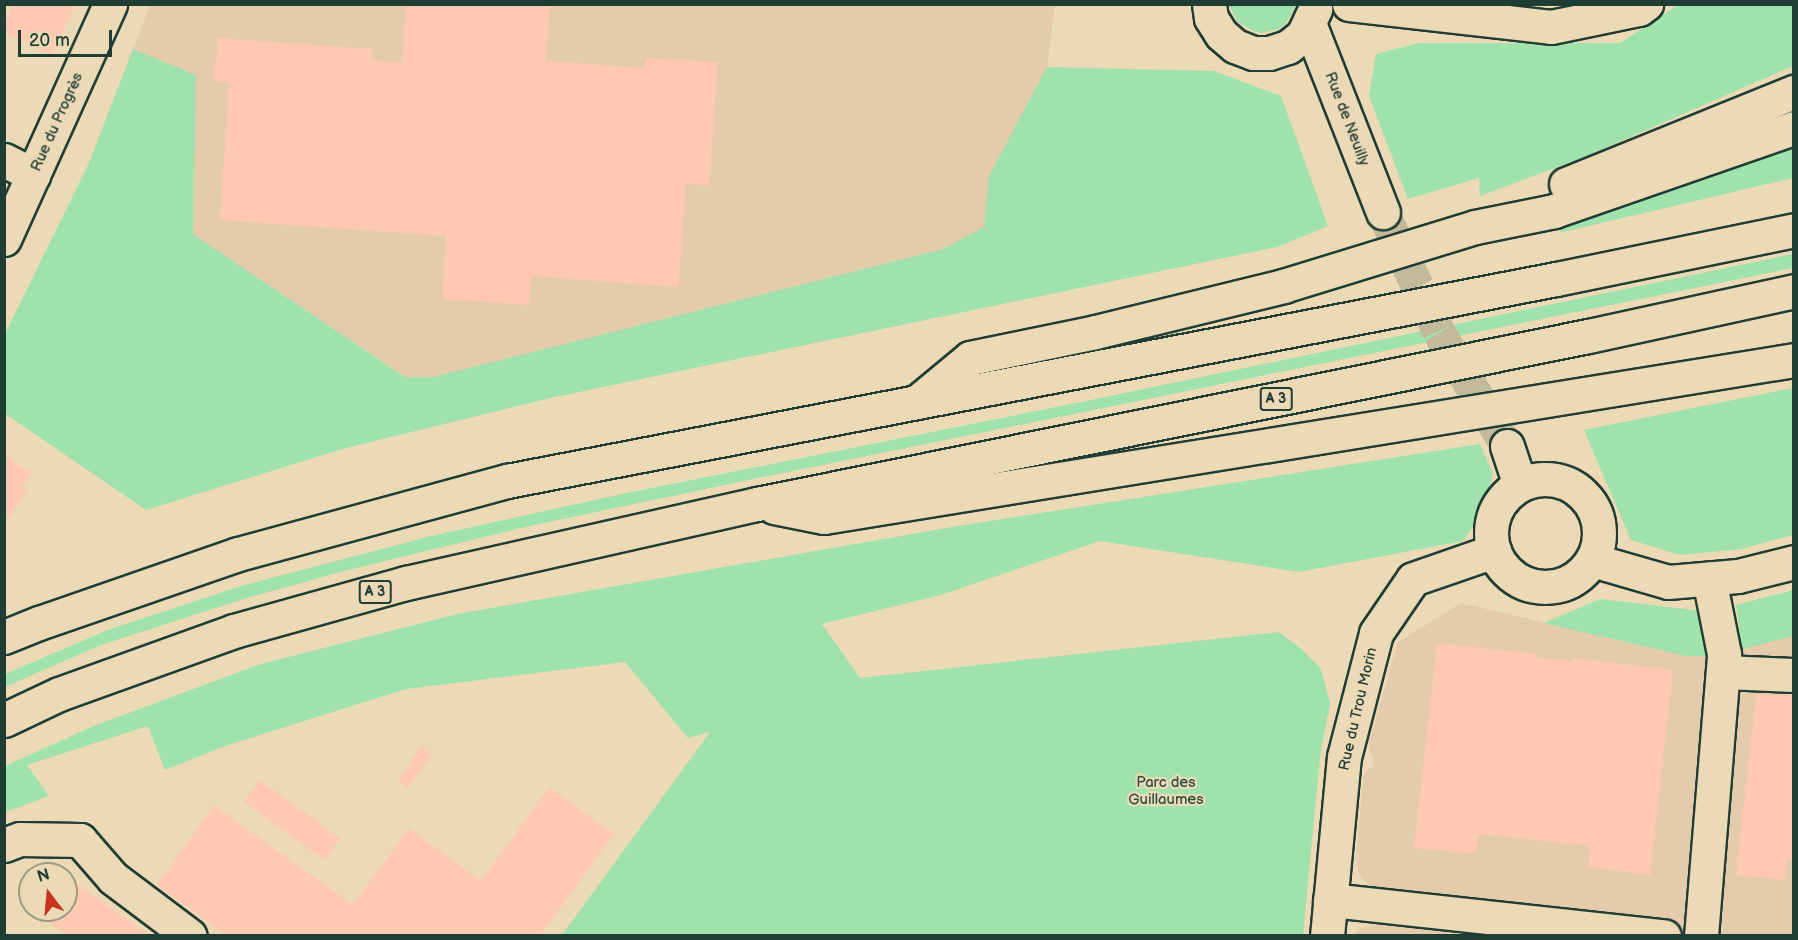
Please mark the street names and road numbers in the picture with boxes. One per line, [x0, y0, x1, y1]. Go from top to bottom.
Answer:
street label: Rue du Progrès [27, 70, 87, 174]
street label: Rue de Neuilly [1321, 70, 1373, 168]
road number: A 3 [1260, 388, 1292, 410]
road number: A 3 [358, 581, 392, 603]
street label: Rue du Trou Morin [1335, 646, 1381, 772]

